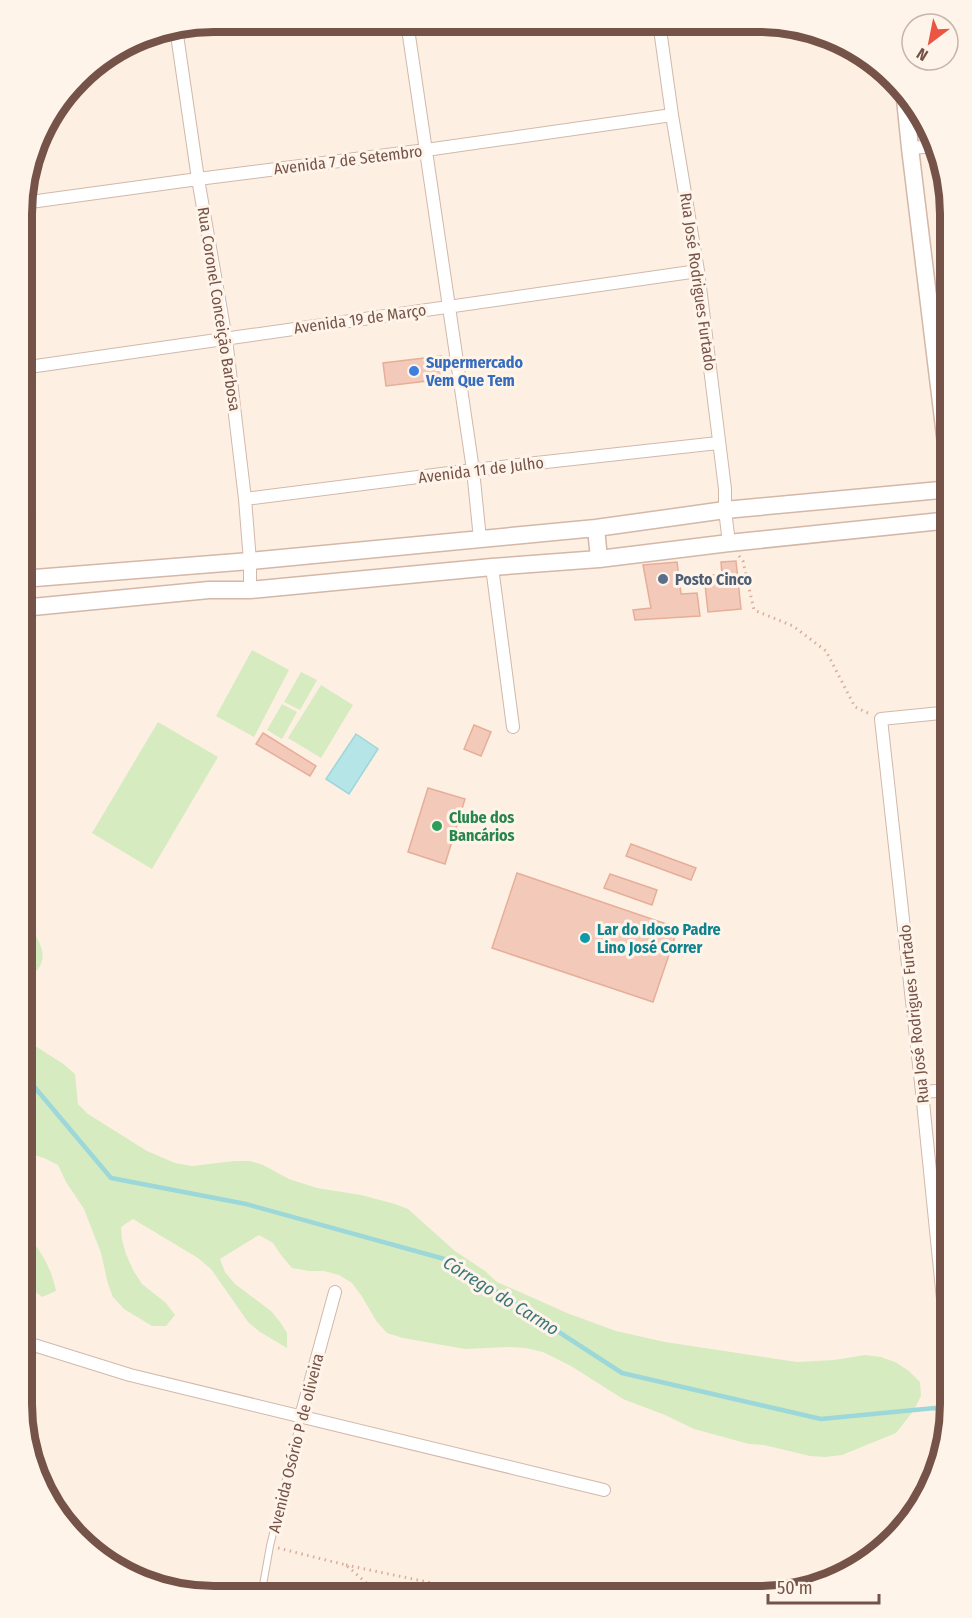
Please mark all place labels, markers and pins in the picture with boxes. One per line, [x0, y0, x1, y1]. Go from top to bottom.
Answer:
place label: Supermercado Vem Que Tem [425, 353, 523, 390]
marker: Supermercado Vem Que Tem [407, 364, 421, 378]
place label: Posto Cinco [675, 570, 753, 589]
marker: Posto Cinco [656, 572, 670, 586]
place label: Clube dos Bancários [449, 808, 515, 845]
marker: Clube dos Bancários [430, 819, 444, 833]
place label: Lar do Idoso Padre Lino José Correr [597, 920, 721, 957]
marker: Lar do Idoso Padre Lino José Correr [578, 931, 592, 945]

